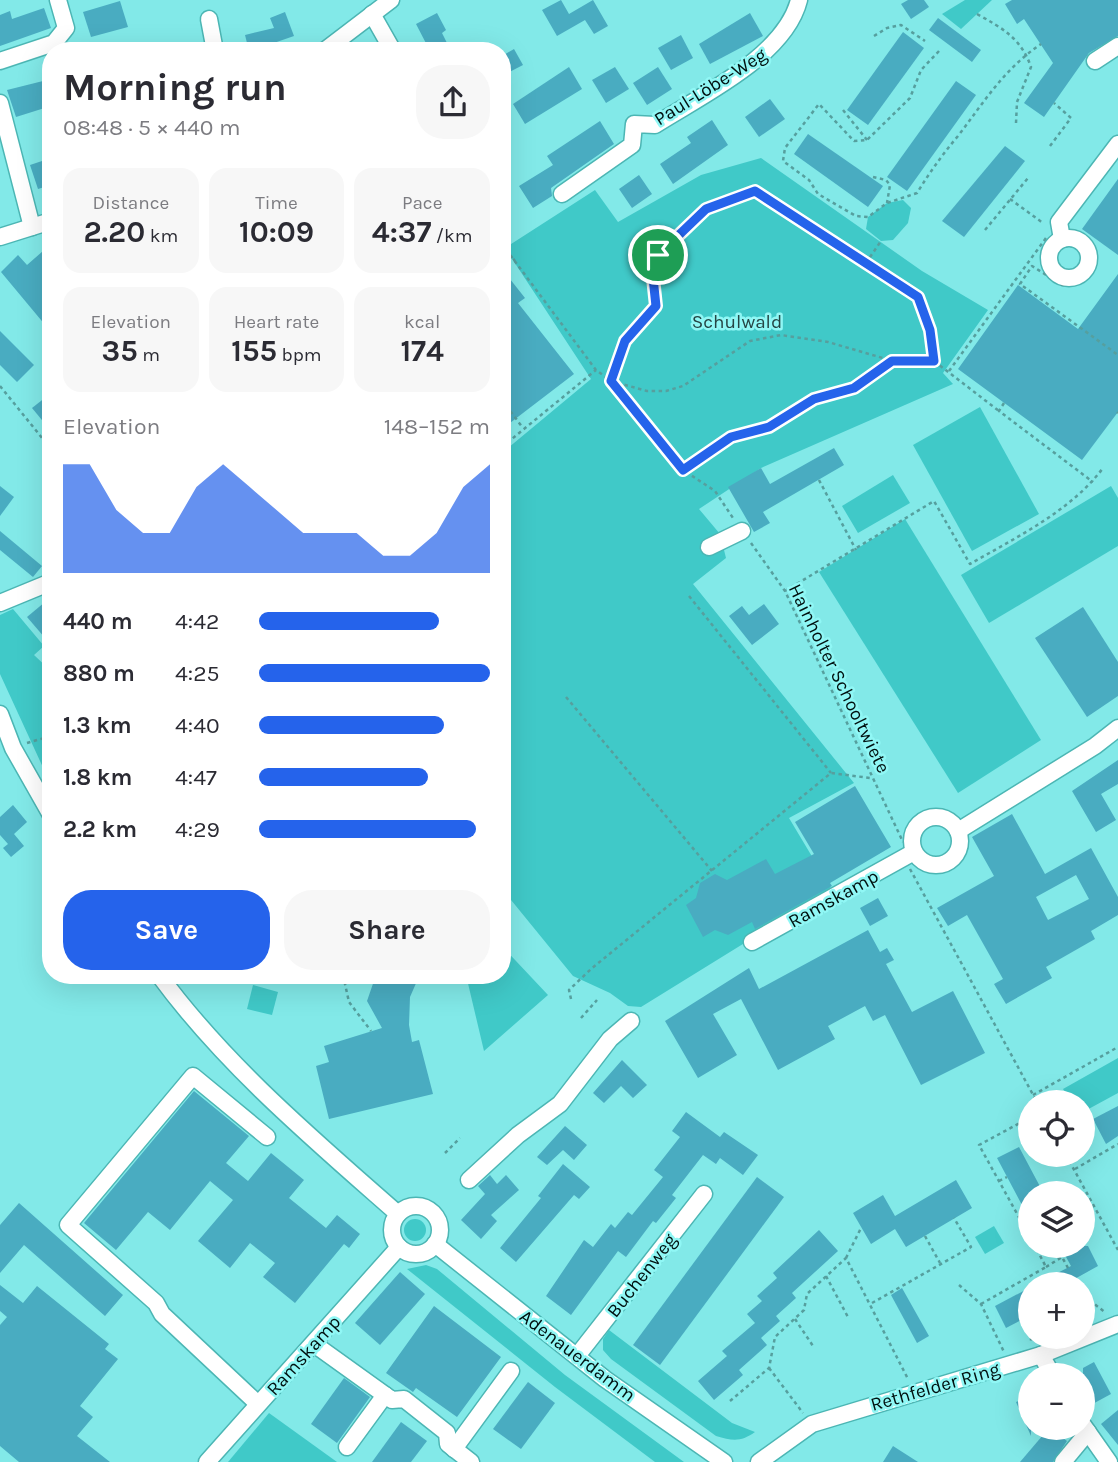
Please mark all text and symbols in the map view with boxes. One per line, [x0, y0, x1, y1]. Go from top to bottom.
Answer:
street label: Paul-Löbe-Weg [650, 43, 771, 130]
text: Morning run [63, 65, 287, 110]
button: share [416, 65, 490, 139]
text: 08:48 · 5 × 440 m [63, 114, 240, 141]
text: Distance [92, 192, 169, 214]
text: Time [255, 192, 298, 214]
text: Pace [402, 192, 442, 214]
text: 2.20 [83, 214, 145, 250]
text: 10:09 [239, 214, 314, 250]
text: 4:37 [372, 214, 431, 250]
text: km [145, 225, 178, 247]
text: /km [431, 225, 473, 247]
pin [628, 225, 688, 285]
icon: arrive [639, 236, 677, 274]
text: Elevation [91, 311, 171, 333]
text: Heart rate [234, 311, 319, 333]
text: kcal [404, 311, 440, 333]
park label: Schulwald [692, 311, 782, 333]
text: 35 [102, 333, 138, 369]
text: 155 [231, 333, 277, 369]
text: 174 [400, 333, 444, 369]
text: m [138, 344, 160, 366]
text: bpm [277, 344, 322, 366]
text: Elevation [63, 413, 160, 440]
text: 148–152 m [384, 413, 490, 440]
street label: Hainholter Schooltwiete [784, 580, 895, 777]
text: 440 m [63, 608, 133, 635]
text: 4:42 [175, 608, 219, 635]
text: 880 m [63, 660, 135, 687]
text: 4:25 [175, 660, 219, 687]
text: 1.3 km [63, 712, 132, 739]
text: 4:40 [175, 712, 220, 739]
text: 1.8 km [63, 764, 132, 791]
text: 4:47 [175, 764, 217, 791]
text: 2.2 km [63, 816, 137, 843]
text: 4:29 [175, 816, 220, 843]
street label: Ramskamp [784, 865, 883, 933]
button: Save [63, 890, 270, 970]
button: Share [284, 890, 490, 970]
map controls [1018, 1090, 1095, 1440]
button: locate [1018, 1090, 1095, 1167]
button: layers [1018, 1181, 1095, 1258]
street label: Buchenweg [602, 1229, 681, 1322]
button: + [1018, 1272, 1095, 1349]
street label: Adenauerdamm [515, 1305, 640, 1406]
street label: Ramskamp [262, 1311, 345, 1400]
street label: Rethfelder Ring [868, 1358, 1003, 1416]
button: − [1018, 1363, 1095, 1440]

